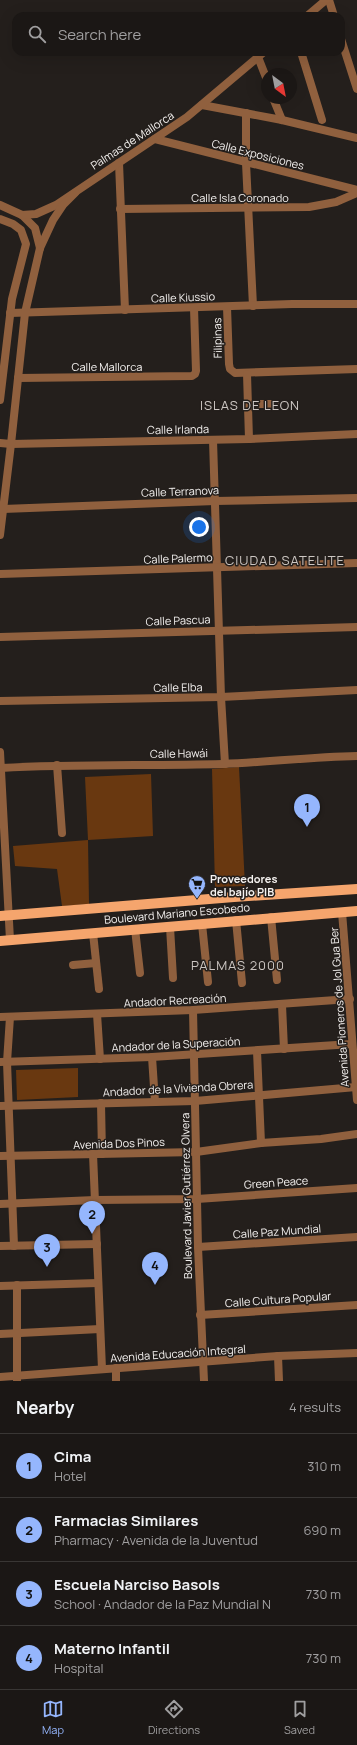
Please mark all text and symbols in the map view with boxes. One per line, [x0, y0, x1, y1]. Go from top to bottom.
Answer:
search box [12, 12, 345, 56]
icon: search [26, 23, 48, 45]
text: Search here [58, 24, 141, 45]
north arrow [261, 68, 297, 104]
street label: Palmas de Mallorca [87, 107, 177, 173]
street label: Calle Exposiciones [210, 135, 306, 173]
street label: Calle Isla Coronado [191, 190, 289, 205]
street label: Calle Kiussio [151, 288, 216, 306]
street label: Filipinas [209, 317, 225, 359]
street label: Calle Mallorca [72, 359, 142, 374]
district label: ISLAS DE LEON [200, 396, 300, 414]
street label: Calle Irlanda [147, 421, 209, 437]
street label: Calle Terranova [141, 482, 219, 500]
your location [189, 517, 209, 537]
street label: Calle Palermo [143, 549, 213, 567]
district label: CIUDAD SATELITE [225, 551, 345, 569]
street label: Calle Pascua [145, 611, 211, 629]
street label: Calle Elba [153, 679, 203, 695]
street label: Calle Hawái [150, 745, 208, 761]
pin: 1 [294, 794, 320, 827]
place label: Proveedores del bajío PIB [210, 871, 277, 899]
supermarket icon: Proveedores del bajío PIB [187, 874, 207, 899]
street label: Boulevard Mariano Escobedo [104, 899, 251, 927]
street label: Avenida Pioneros de Jol Gua Ber [326, 926, 352, 1087]
district label: PALMAS 2000 [191, 956, 285, 974]
street label: Andador Recreación [123, 990, 227, 1010]
street label: Andador de la Superación [111, 1033, 241, 1055]
street label: Andador de la Vivienda Obrera [102, 1077, 254, 1099]
street label: Boulevard Javier Gutiérrez Olvera [177, 1113, 195, 1279]
street label: Avenida Dos Pinos [73, 1134, 165, 1152]
street label: Green Peace [243, 1172, 309, 1192]
pin: 2 [79, 1201, 105, 1234]
street label: Calle Paz Mundial [232, 1220, 322, 1242]
pin: 3 [34, 1234, 60, 1267]
pin: 4 [142, 1252, 168, 1285]
street label: Calle Cultura Popular [224, 1288, 332, 1310]
street label: Avenida Educación Integral [110, 1341, 246, 1365]
text: Nearby [16, 1396, 74, 1419]
text: 4 results [289, 1398, 341, 1416]
text: Cima [54, 1446, 91, 1467]
text: 1 [26, 1457, 32, 1475]
text: 310 m [307, 1457, 341, 1475]
text: Hotel [54, 1467, 86, 1485]
text: Farmacias Similares [54, 1510, 198, 1531]
text: 2 [25, 1521, 33, 1539]
text: 690 m [303, 1521, 341, 1539]
text: Pharmacy · Avenida de la Juventud [54, 1531, 258, 1549]
text: Escuela Narciso Basols [54, 1574, 220, 1595]
text: 3 [25, 1585, 33, 1603]
text: 730 m [306, 1585, 341, 1603]
text: School · Andador de la Paz Mundial N [54, 1595, 271, 1613]
text: Materno Infantil [54, 1638, 170, 1659]
text: 4 [25, 1649, 33, 1667]
text: 730 m [306, 1649, 341, 1667]
text: Hospital [54, 1659, 104, 1677]
tab: Map [42, 1698, 64, 1737]
tab: Directions [148, 1698, 200, 1737]
tab: Saved [284, 1698, 315, 1737]

